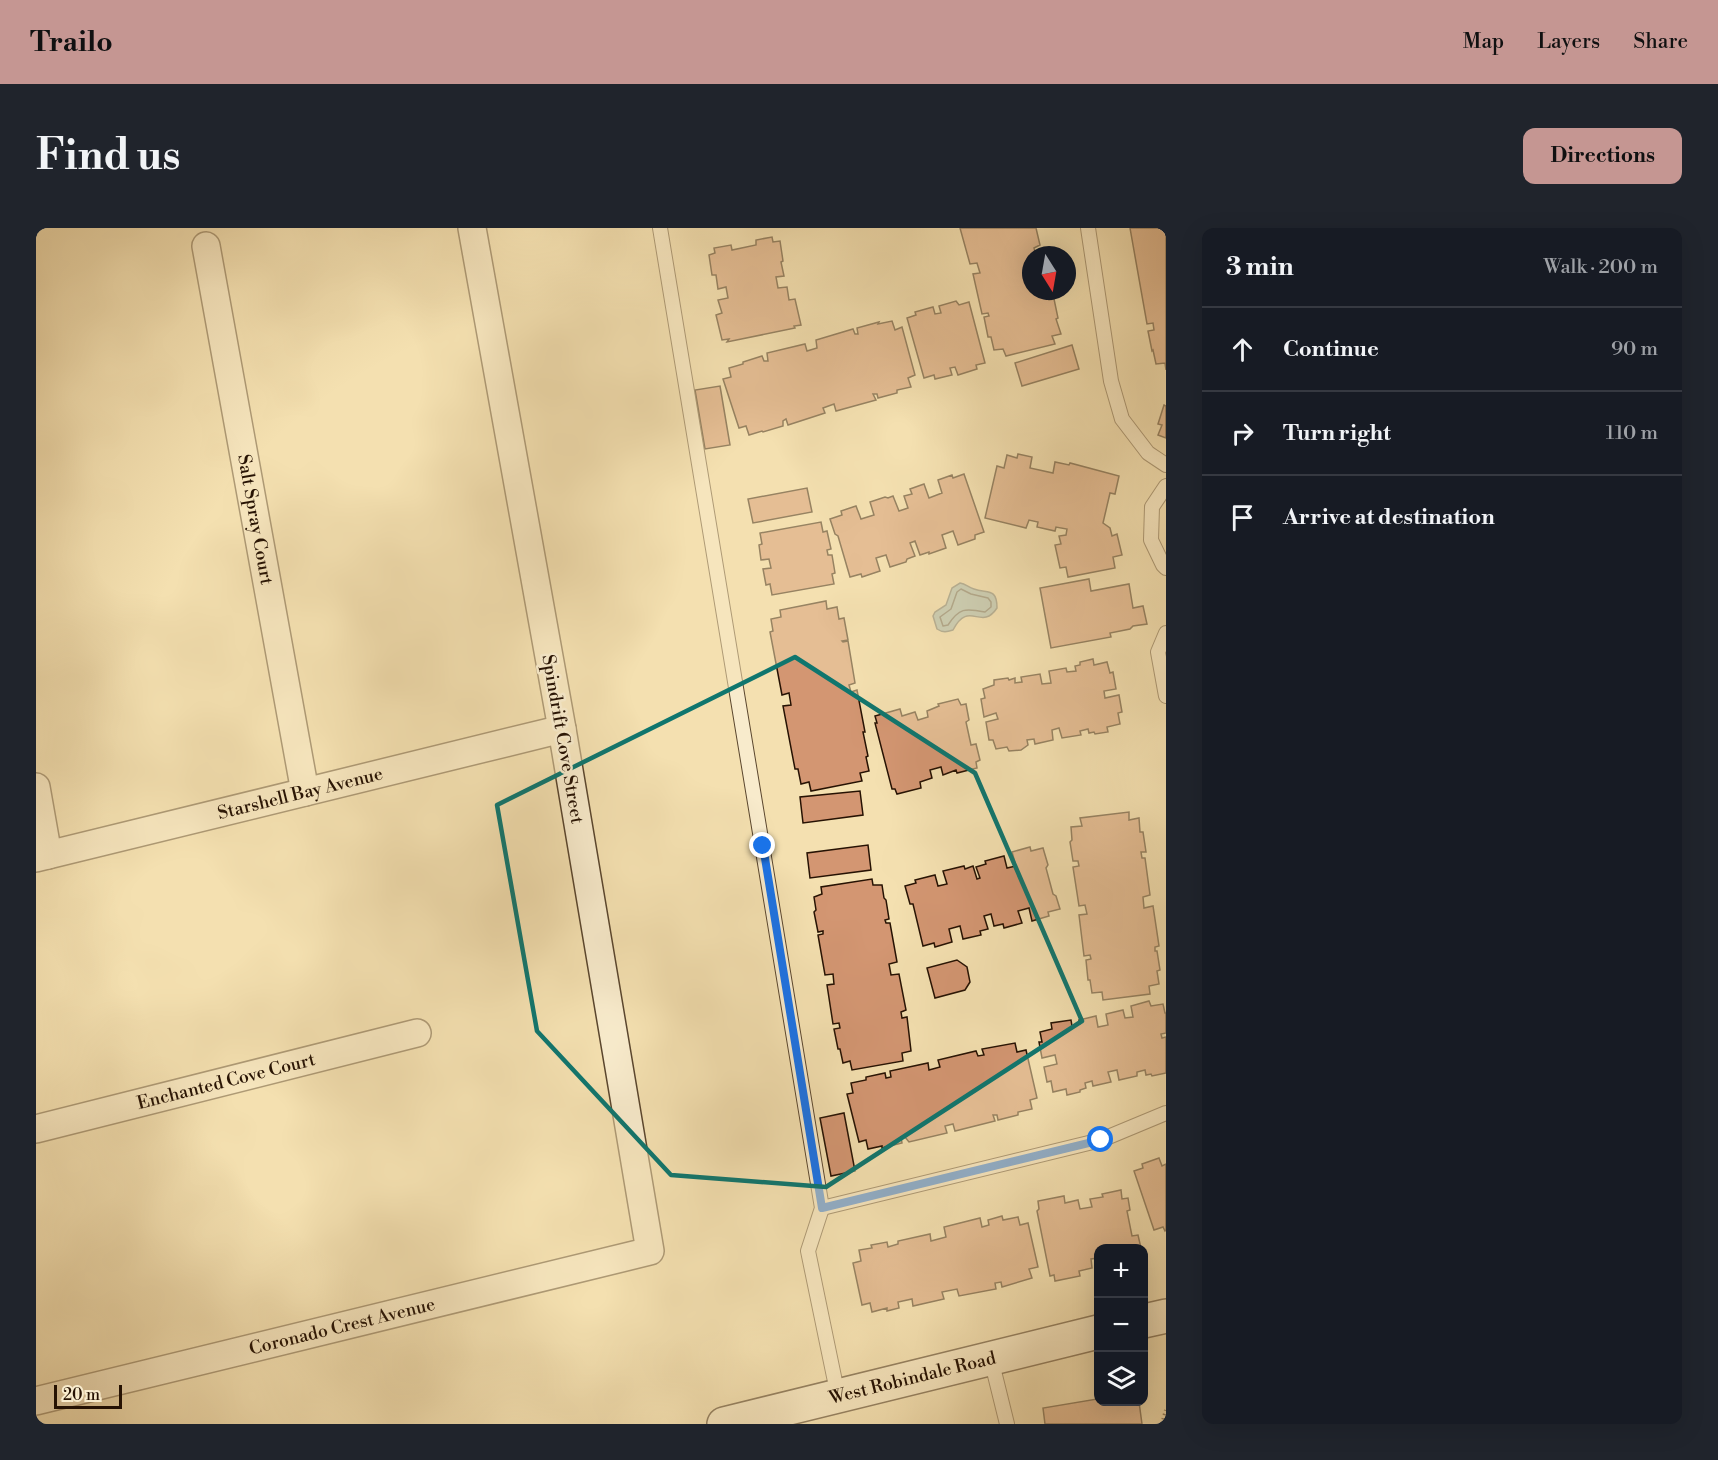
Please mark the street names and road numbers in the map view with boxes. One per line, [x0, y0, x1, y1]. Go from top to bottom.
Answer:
street label: Salt Spray Court [232, 453, 278, 587]
street label: Spindrift Cove Street [536, 653, 589, 826]
street label: Starshell Bay Avenue [215, 762, 385, 825]
street label: Enchanted Cove Court [135, 1048, 318, 1115]
street label: Coronado Crest Avenue [247, 1293, 437, 1361]
street label: West Robindale Road [826, 1346, 999, 1410]

